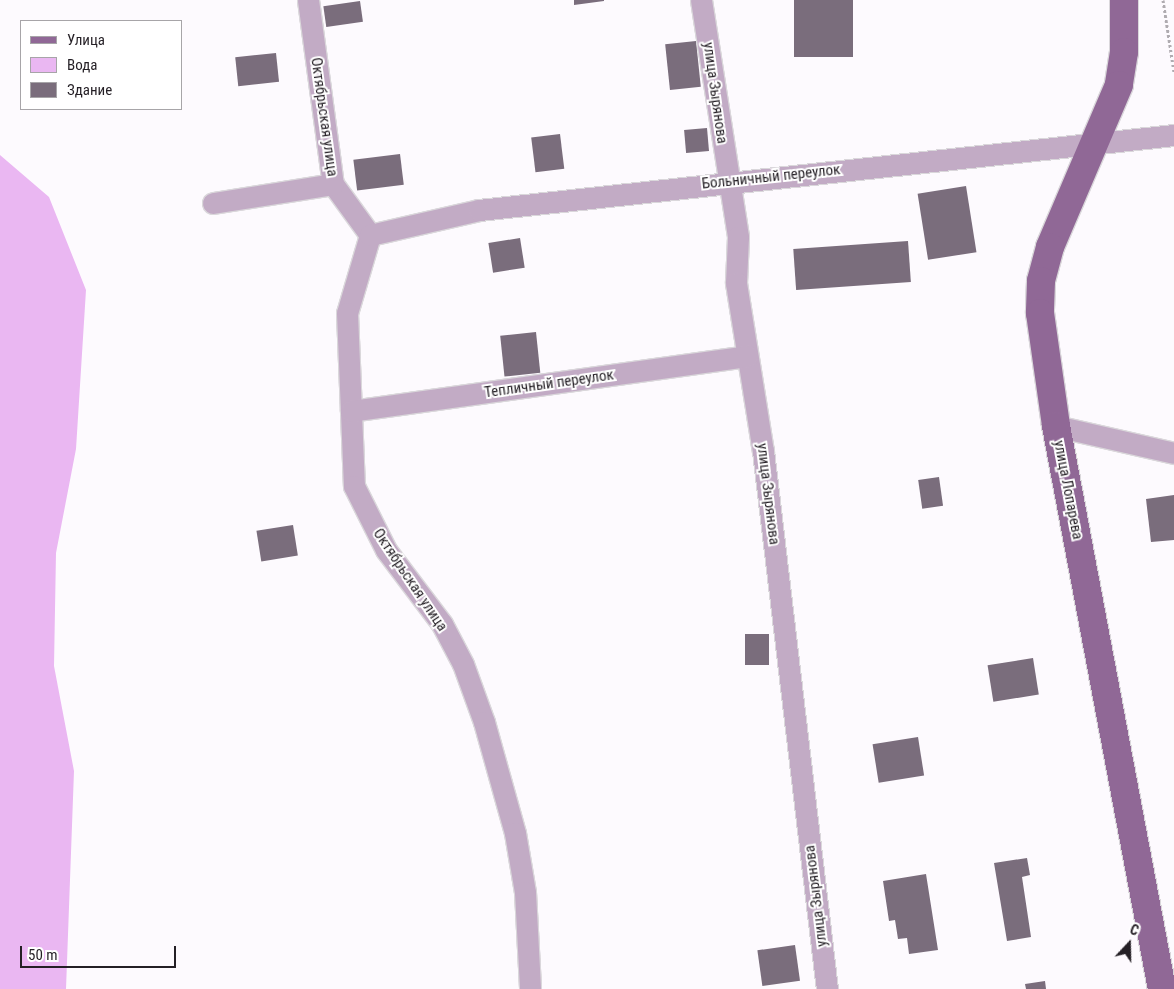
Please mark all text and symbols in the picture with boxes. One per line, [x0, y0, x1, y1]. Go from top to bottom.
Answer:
legend [20, 20, 182, 110]
text: Улица [67, 31, 105, 49]
street label: улица Зырянова [699, 41, 731, 145]
text: Вода [67, 56, 97, 74]
street label: Октябрьская улица [307, 56, 341, 178]
text: Здание [67, 81, 112, 99]
street label: Больничный переулок [701, 161, 841, 193]
street label: Тепличный переулок [483, 366, 615, 402]
street label: улица Лопарева [1050, 439, 1086, 541]
street label: улица Зырянова [753, 442, 783, 546]
street label: Октябрьская улица [369, 525, 451, 635]
street label: улица Зырянова [801, 844, 831, 948]
north arrow [1104, 919, 1154, 969]
text: С [1128, 921, 1141, 939]
scale bar [22, 936, 179, 968]
text: 50 m [28, 946, 58, 964]

